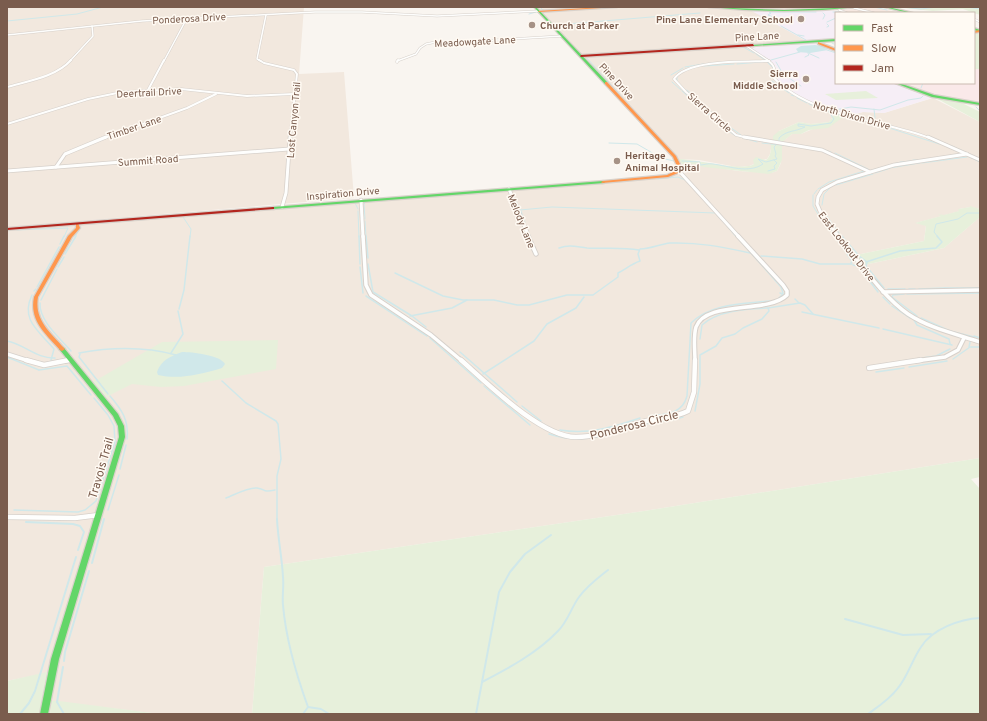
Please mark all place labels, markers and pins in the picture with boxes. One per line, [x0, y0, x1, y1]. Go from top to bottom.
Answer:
place label: Pine Lane Elementary School [656, 14, 793, 27]
marker: Pine Lane Elementary School [796, 14, 806, 24]
marker: Church at Parker [527, 20, 537, 30]
place label: Church at Parker [540, 20, 620, 33]
place label: Sierra Middle School [733, 68, 798, 93]
marker: Sierra Middle School [801, 74, 811, 84]
place label: Heritage Animal Hospital [625, 150, 699, 175]
marker: Heritage Animal Hospital [612, 156, 622, 166]

